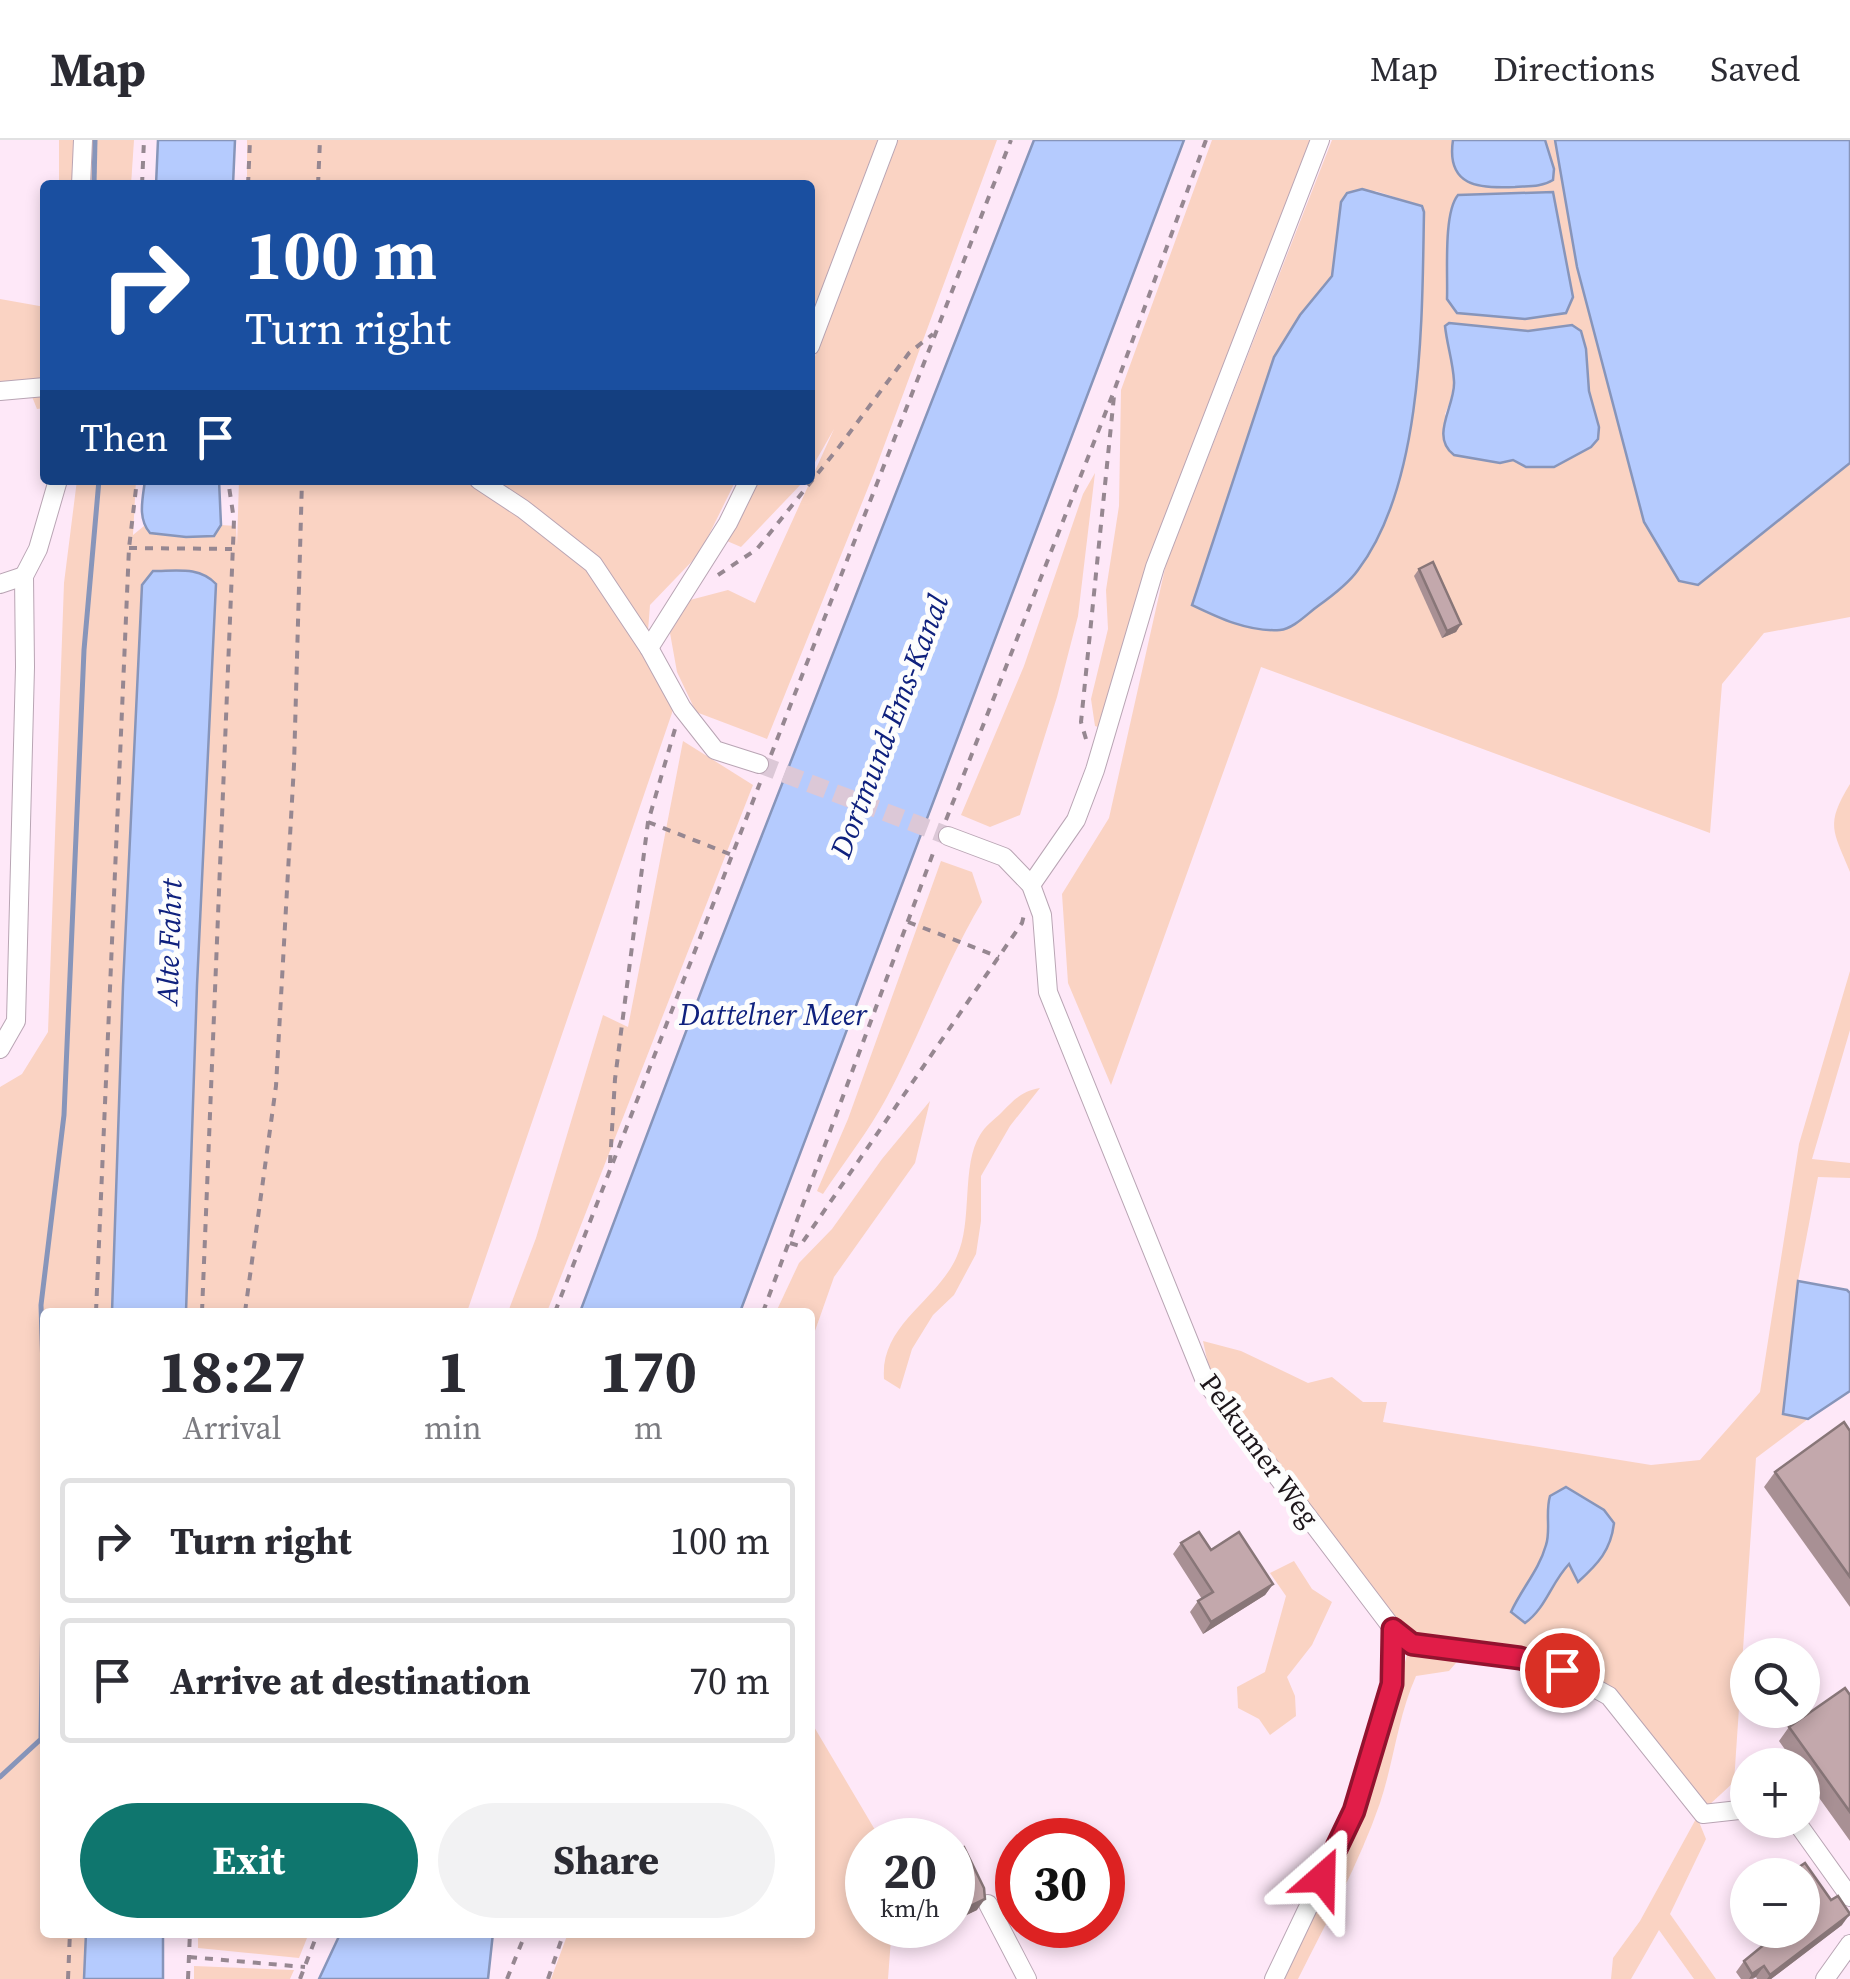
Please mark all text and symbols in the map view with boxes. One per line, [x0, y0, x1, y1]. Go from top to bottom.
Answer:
text: Map [50, 36, 146, 102]
text: Map [1370, 45, 1438, 93]
text: Directions [1493, 45, 1655, 93]
text: Saved [1710, 45, 1800, 93]
text: 100 m [245, 206, 437, 302]
icon: right [80, 220, 210, 350]
text: Turn right [245, 297, 451, 359]
icon: arrive [188, 410, 243, 465]
text: Then [80, 412, 168, 464]
water label: Dortmund-Ems-Kanal [820, 588, 958, 864]
water label: Alte Fahrt [146, 877, 192, 1008]
water label: Dattelner Meer [678, 994, 868, 1035]
text: 18:27 [158, 1330, 306, 1412]
text: 1 [436, 1330, 469, 1412]
text: 170 [600, 1330, 697, 1412]
street label: Pelkumer Weg [1192, 1366, 1328, 1534]
text: Arrival [183, 1406, 281, 1450]
text: min [424, 1406, 482, 1450]
text: m [634, 1406, 663, 1450]
icon: right [85, 1513, 140, 1568]
text: Turn right [170, 1515, 352, 1567]
text: 100 m [670, 1515, 770, 1567]
pin [1520, 1628, 1605, 1713]
map controls [1730, 1638, 1820, 1948]
button: search [1730, 1638, 1820, 1728]
icon: arrive [1535, 1643, 1590, 1698]
icon: arrive [85, 1653, 140, 1708]
text: Arrive at destination [170, 1655, 531, 1707]
text: 70 m [689, 1655, 770, 1707]
button: + [1730, 1748, 1820, 1838]
button: Exit [80, 1803, 418, 1918]
button: Share [438, 1803, 775, 1918]
speed limit sign: 30 [995, 1818, 1125, 1948]
position arrow [1270, 1826, 1374, 1930]
text: 20 [883, 1836, 937, 1905]
button: − [1730, 1858, 1820, 1948]
text: km/h [880, 1891, 940, 1925]

